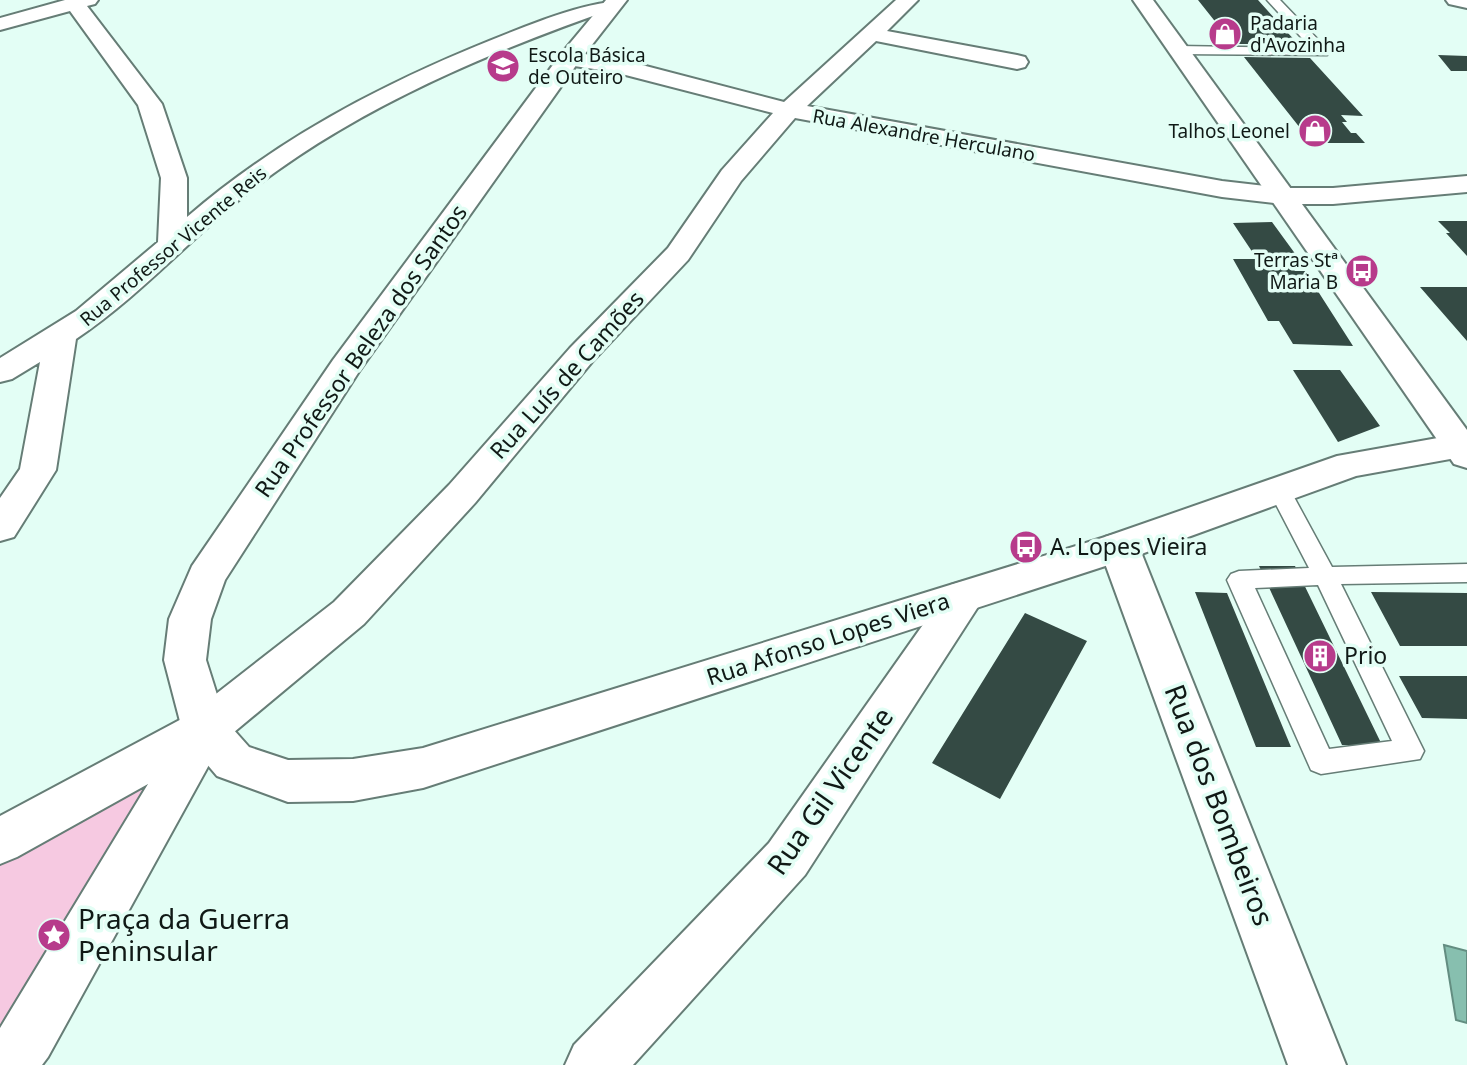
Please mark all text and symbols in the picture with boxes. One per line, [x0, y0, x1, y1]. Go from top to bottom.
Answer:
place label: Padaria d'Avozinha [1250, 10, 1346, 58]
shop icon: Padaria d'Avozinha [1206, 15, 1244, 53]
place label: Escola Básica de Outeiro [528, 42, 646, 90]
school or university icon: Escola Básica de Outeiro [484, 47, 522, 85]
street label: Rua Alexandre Herculano [811, 103, 1037, 167]
shop icon: Talhos Leonel [1296, 112, 1334, 150]
place label: Talhos Leonel [1169, 118, 1290, 144]
street label: Rua Professor Vicente Reis [74, 160, 272, 332]
street label: Rua Professor Beleza dos Santos [246, 198, 474, 503]
place label: Terras Stª Maria B [1254, 247, 1338, 295]
bus stop icon: Terras Stª Maria B [1343, 252, 1381, 290]
street label: Rua Luís de Camões [482, 283, 651, 465]
bus stop icon: A. Lopes Vieira [1007, 528, 1045, 566]
place label: A. Lopes Vieira [1050, 530, 1208, 562]
street label: Rua Afonso Lopes Viera [702, 584, 953, 692]
building icon: Prio [1301, 637, 1339, 675]
place label: Prio [1344, 639, 1387, 671]
street label: Rua dos Bombeiros [1156, 679, 1283, 931]
street label: Rua Gil Vicente [757, 699, 901, 882]
place label: Praça da Guerra Peninsular [78, 899, 290, 969]
place icon: Praça da Guerra Peninsular [35, 916, 73, 954]

